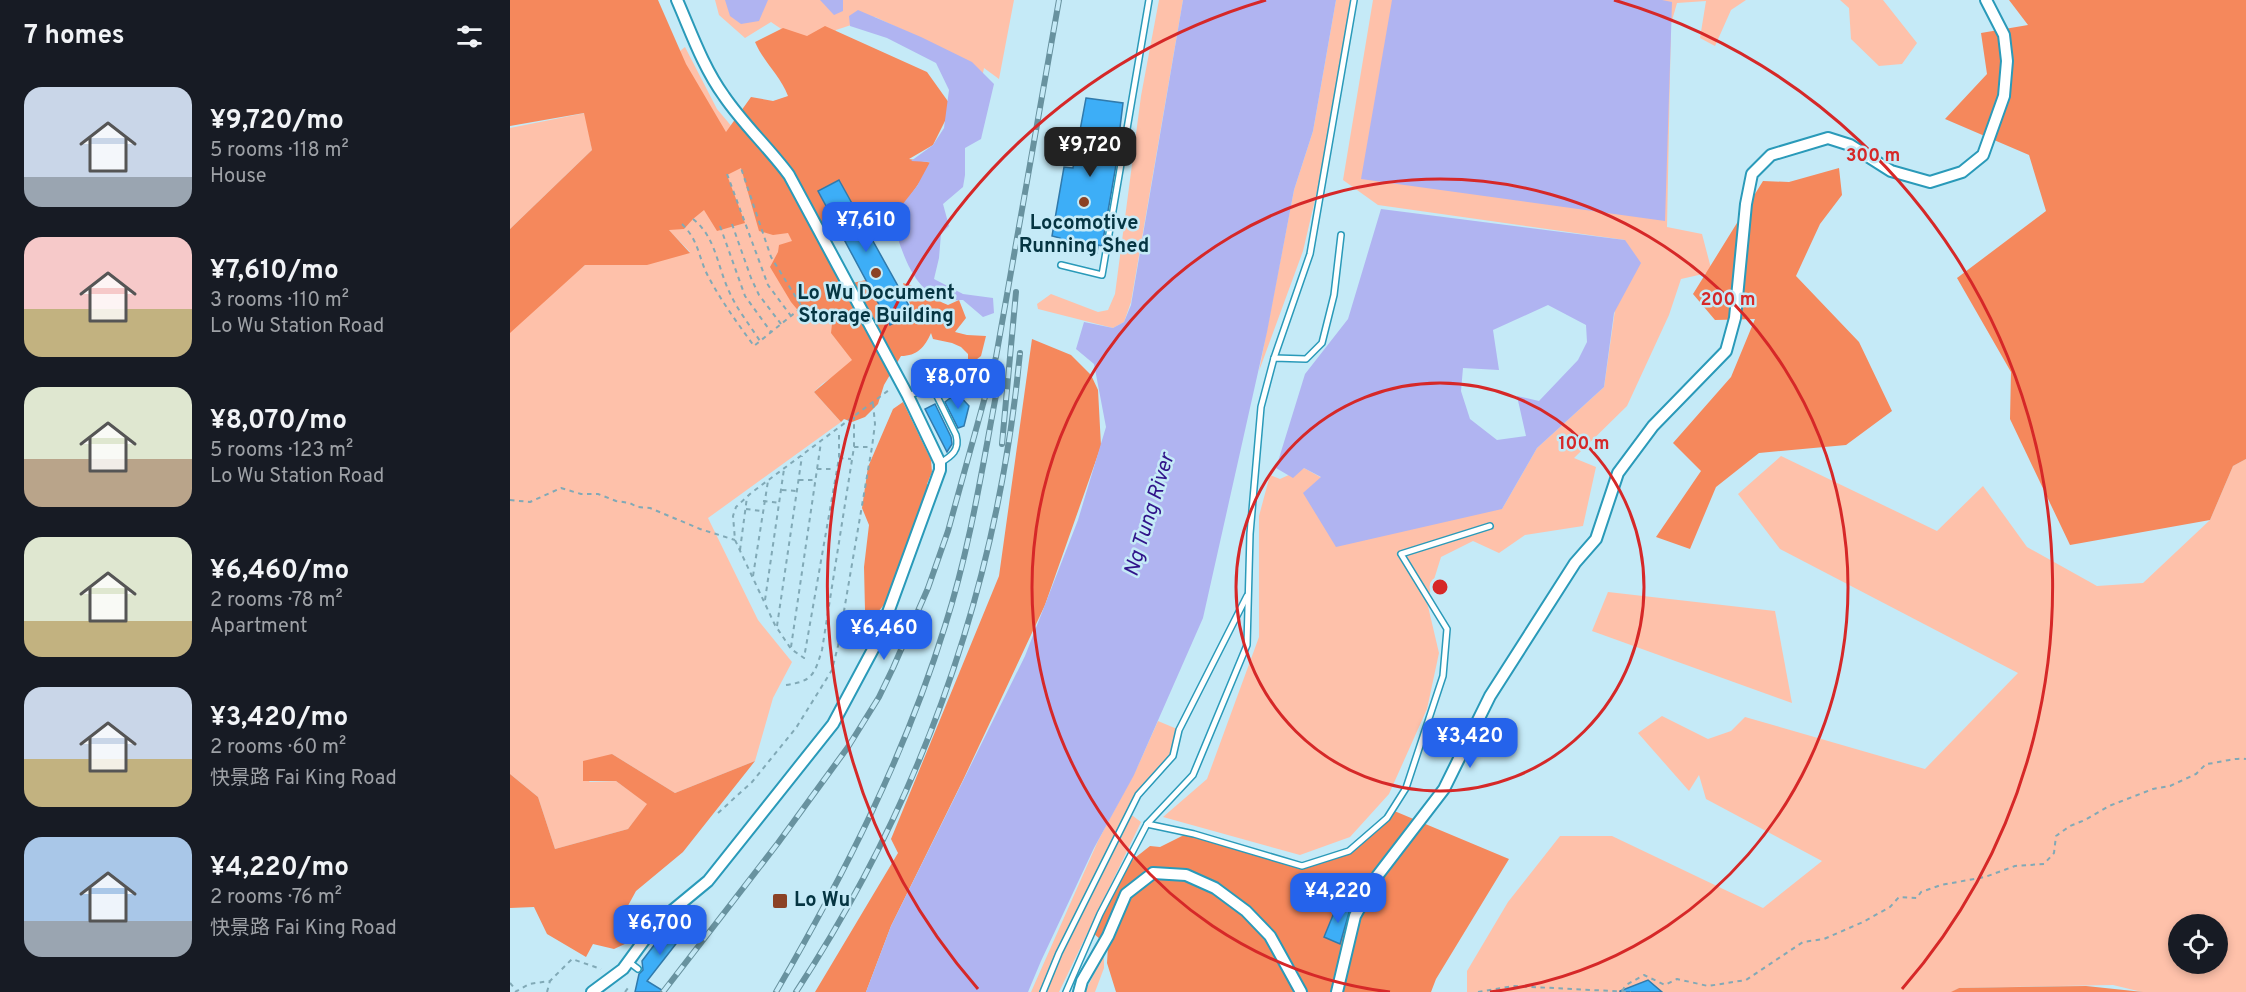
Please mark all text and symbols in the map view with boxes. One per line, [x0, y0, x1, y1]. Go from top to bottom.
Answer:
text: 7 homes [24, 20, 124, 53]
icon: filters [453, 20, 486, 53]
text: ¥9,720/mo [210, 105, 344, 138]
icon: home [72, 111, 144, 183]
pin: ¥9,720 [1041, 127, 1139, 178]
text: ¥9,720 [1058, 133, 1122, 159]
text: 5 rooms · 118 m² [210, 138, 349, 164]
text: 300 m [1846, 145, 1900, 168]
text: House [210, 164, 266, 190]
marker: Locomotive Running Shed [1077, 195, 1091, 209]
pin: ¥7,610 [817, 202, 915, 253]
text: ¥7,610 [836, 208, 896, 234]
place label: Locomotive Running Shed [1019, 211, 1149, 260]
text: ¥7,610/mo [210, 255, 339, 288]
icon: home [72, 261, 144, 333]
marker: Lo Wu Document Storage Building [869, 266, 883, 280]
place label: Lo Wu Document Storage Building [797, 281, 955, 330]
text: 3 rooms · 110 m² [210, 288, 349, 314]
text: 200 m [1700, 289, 1756, 312]
text: Lo Wu Station Road [210, 314, 384, 340]
pin: ¥8,070 [909, 359, 1007, 410]
text: ¥8,070 [925, 365, 991, 391]
text: ¥8,070/mo [210, 405, 347, 438]
icon: home [72, 411, 144, 483]
text: 100 m [1558, 433, 1610, 456]
text: 5 rooms · 123 m² [210, 438, 353, 464]
water label: Ng Tung River [1118, 448, 1182, 580]
text: Lo Wu Station Road [210, 464, 384, 490]
text: ¥6,460/mo [210, 555, 349, 588]
icon: home [72, 561, 144, 633]
centre of rings [1430, 577, 1450, 597]
text: 2 rooms · 78 m² [210, 588, 343, 614]
pin: ¥6,460 [835, 610, 933, 661]
text: Apartment [210, 614, 308, 640]
text: ¥6,460 [850, 616, 918, 642]
text: ¥3,420/mo [210, 702, 348, 735]
icon: home [72, 711, 144, 783]
pin: ¥3,420 [1421, 718, 1519, 769]
text: ¥3,420 [1437, 724, 1503, 750]
text: 2 rooms · 60 m² [210, 735, 346, 761]
text: 快景路 Fai King Road [210, 766, 397, 792]
text: ¥4,220/mo [210, 852, 349, 885]
icon: home [72, 861, 144, 933]
pin: ¥4,220 [1289, 873, 1387, 924]
text: ¥4,220 [1304, 879, 1372, 905]
text: 2 rooms · 76 m² [210, 885, 342, 911]
place label: Lo Wu [794, 888, 850, 914]
marker: Lo Wu [771, 892, 789, 910]
pin: ¥6,700 [611, 905, 709, 956]
text: ¥6,700 [628, 911, 692, 937]
map controls [2168, 914, 2228, 974]
button: locate [2168, 914, 2228, 974]
text: 快景路 Fai King Road [210, 916, 397, 942]

